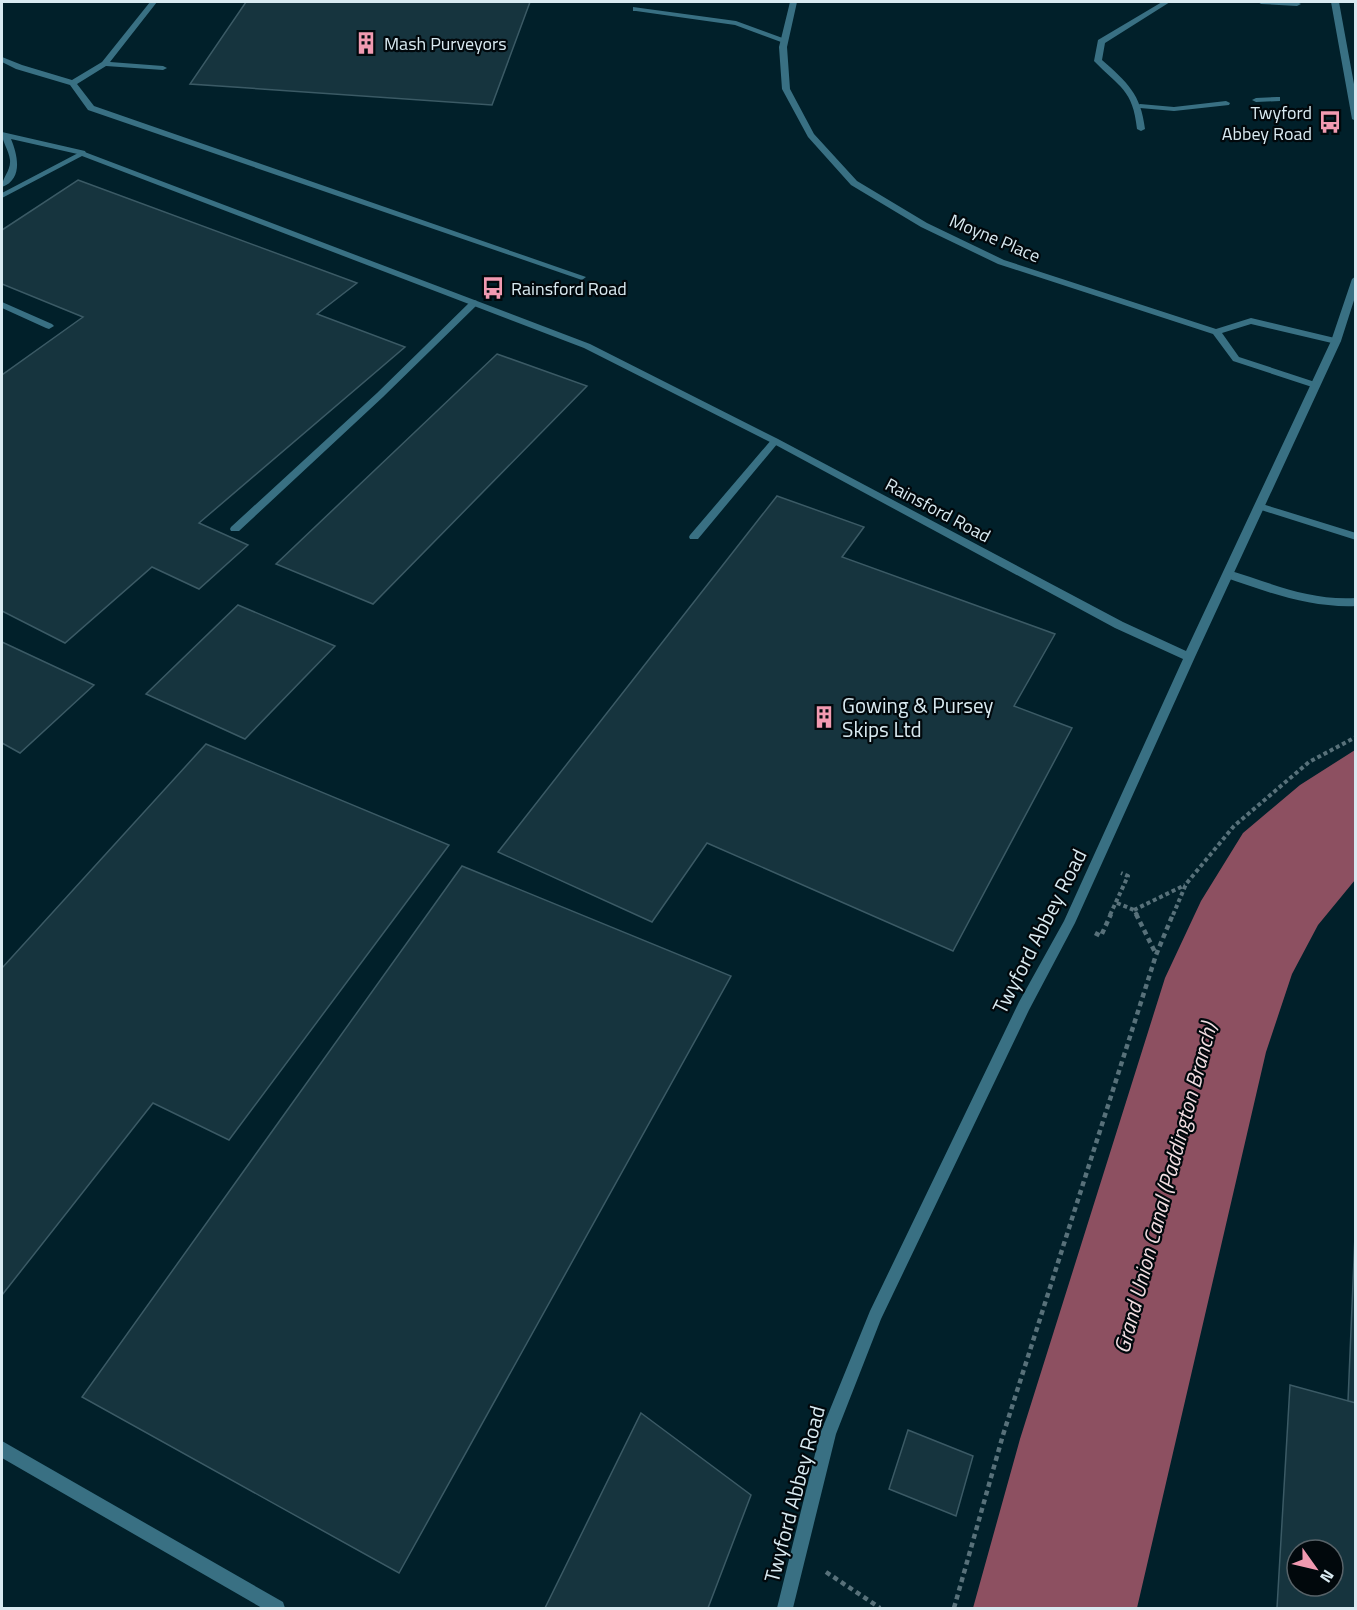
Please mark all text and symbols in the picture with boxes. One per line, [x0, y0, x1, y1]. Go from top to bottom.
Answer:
building icon: Mash Purveyors [353, 30, 379, 56]
place label: Mash Purveyors [384, 30, 507, 57]
place label: Twyford Abbey Road [1222, 99, 1312, 147]
bus stop icon: Twyford Abbey Road [1317, 109, 1343, 135]
street label: Moyne Place [945, 207, 1045, 269]
bus stop icon: Rainsford Road [480, 275, 506, 301]
place label: Rainsford Road [511, 275, 627, 302]
street label: Rainsford Road [881, 471, 995, 549]
place label: Gowing & Pursey Skips Ltd [842, 689, 993, 745]
building icon: Gowing & Pursey Skips Ltd [811, 704, 837, 730]
street label: Twyford Abbey Road [984, 843, 1094, 1019]
water label: Grand Union Canal (Paddington Branch) [1104, 1017, 1226, 1357]
street label: Twyford Abbey Road [755, 1402, 833, 1586]
north arrow [1285, 1538, 1345, 1598]
text: N [1314, 1565, 1340, 1588]

